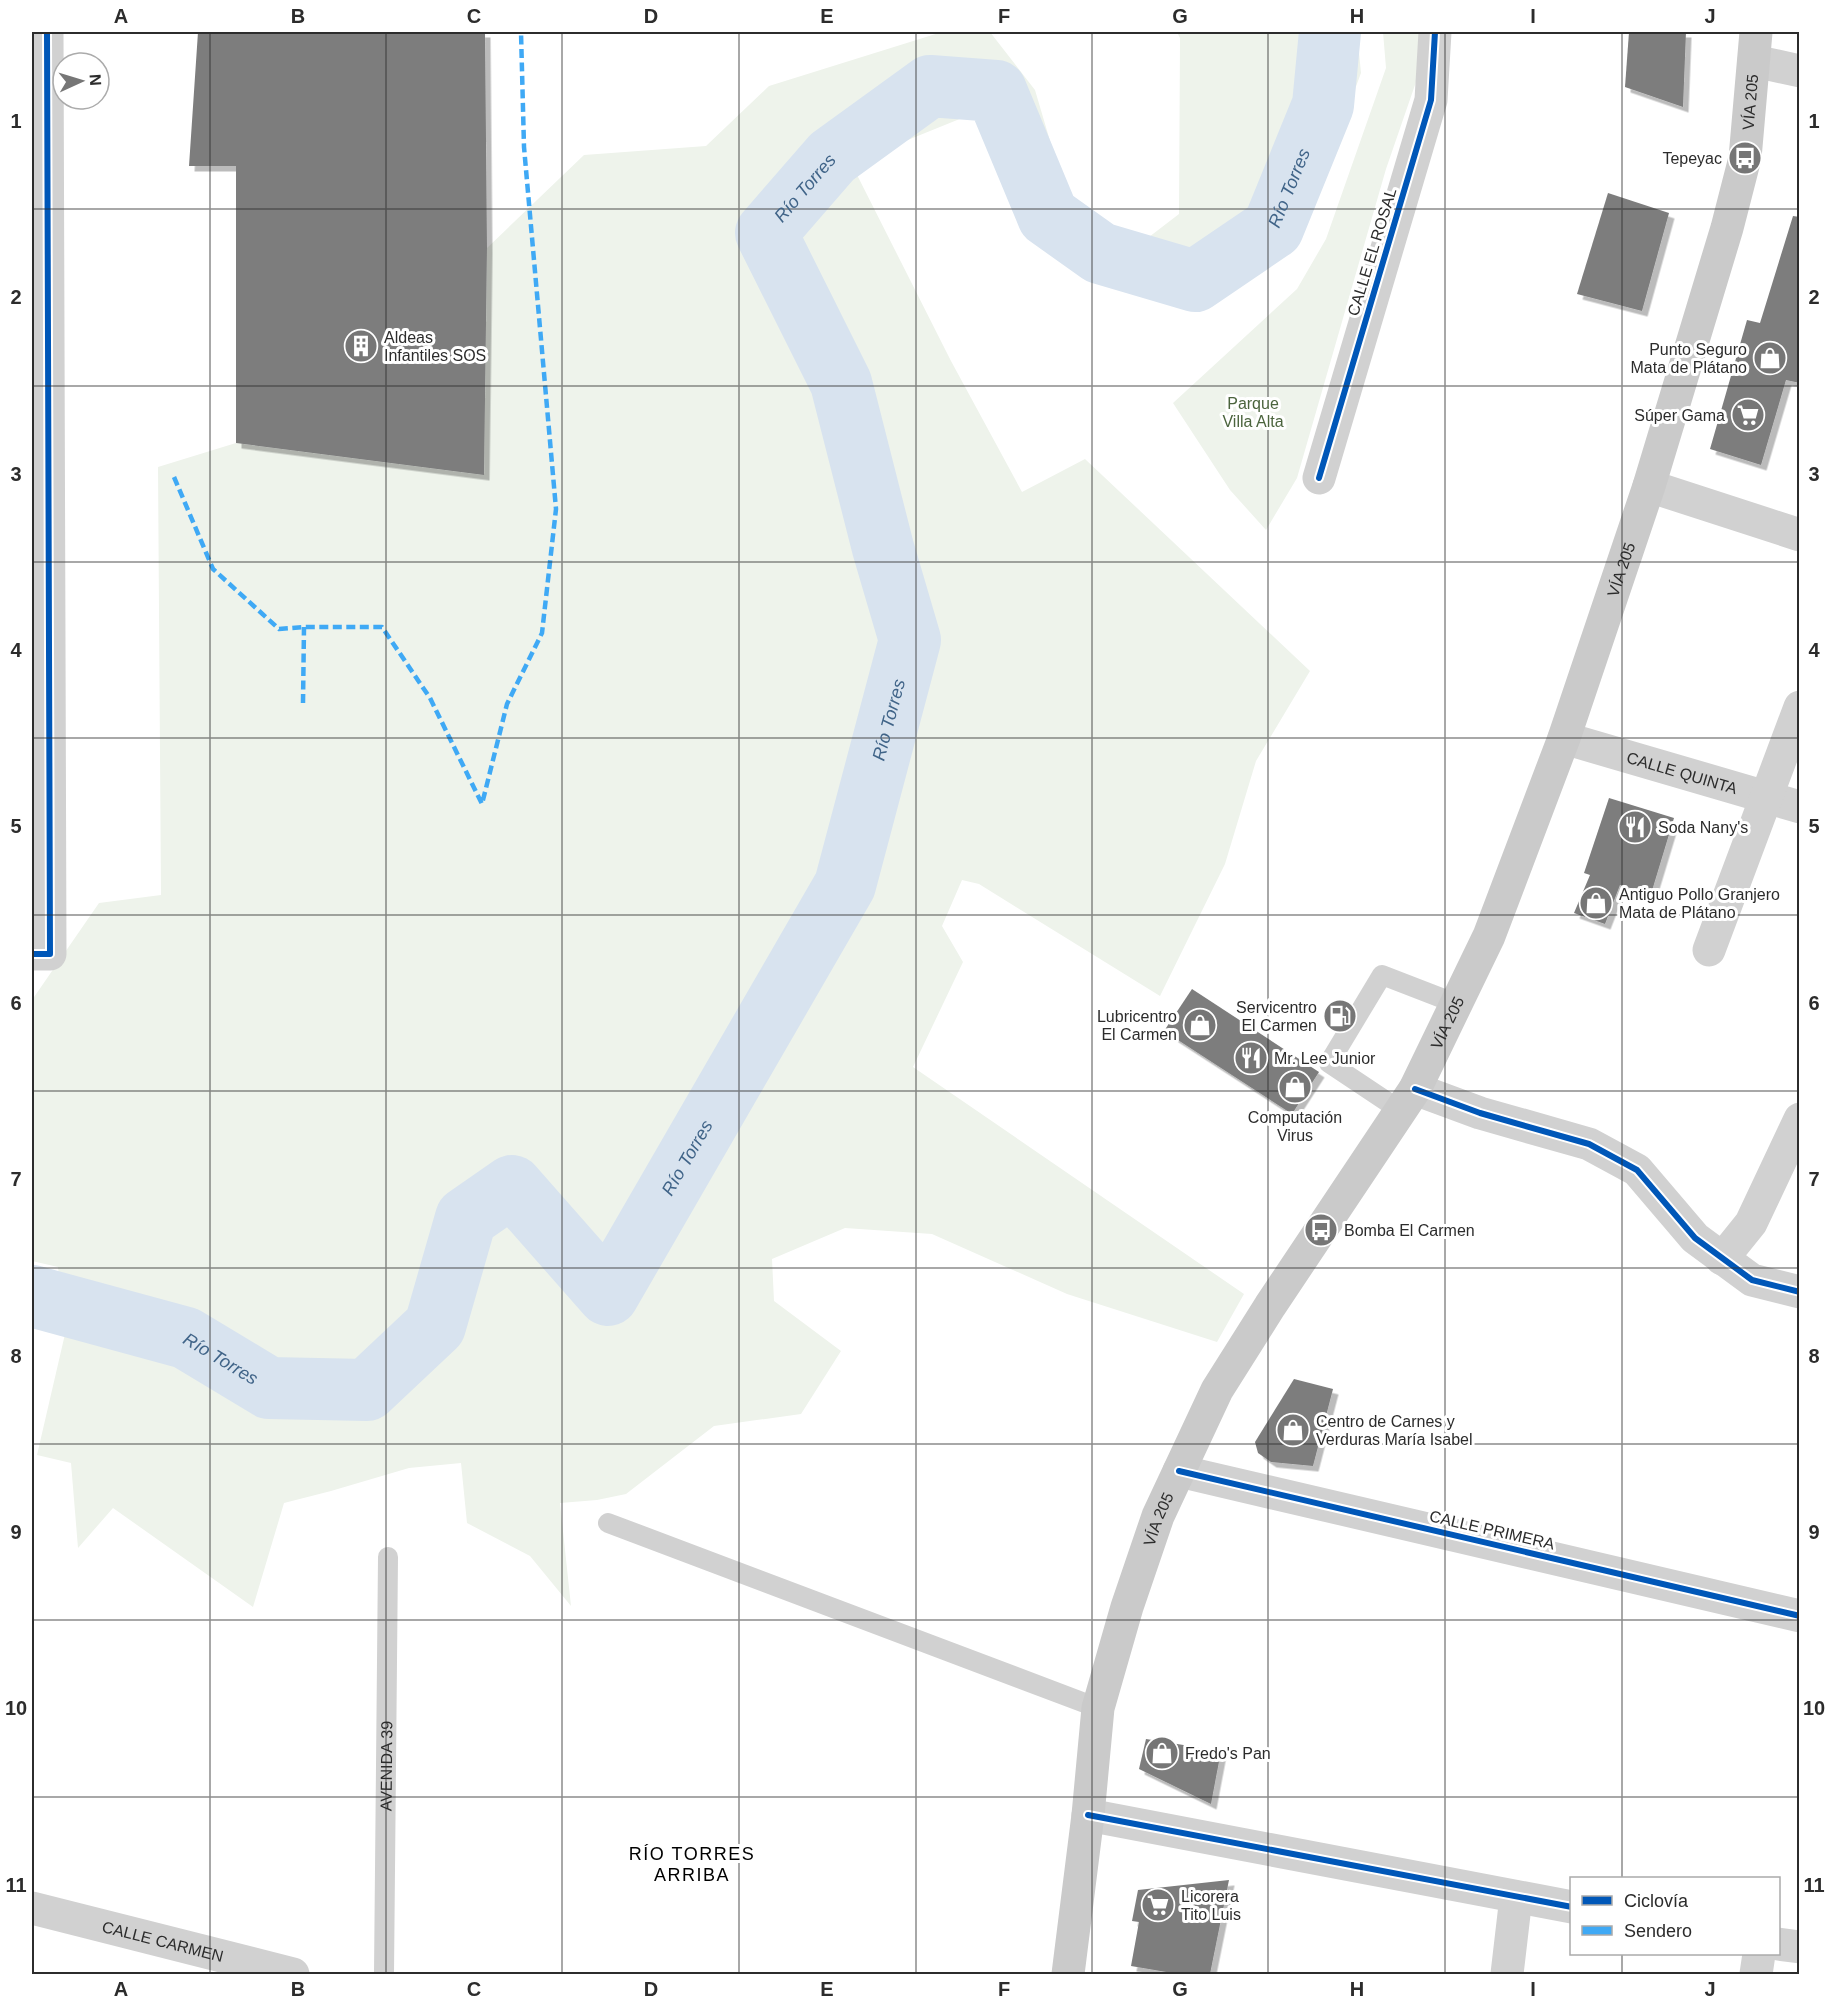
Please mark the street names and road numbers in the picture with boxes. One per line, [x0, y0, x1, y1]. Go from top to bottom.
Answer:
street label: VÍA 205 [1739, 73, 1761, 131]
street label: CALLE EL ROSAL [1344, 186, 1400, 318]
street label: VÍA 205 [1604, 540, 1638, 599]
street label: CALLE QUINTA [1625, 748, 1740, 797]
street label: VÍA 205 [1427, 994, 1467, 1052]
street label: VÍA 205 [1140, 1490, 1176, 1548]
street label: CALLE PRIMERA [1428, 1507, 1557, 1553]
street label: AVENIDA 39 [377, 1721, 395, 1811]
street label: CALLE CARMEN [100, 1918, 225, 1965]

